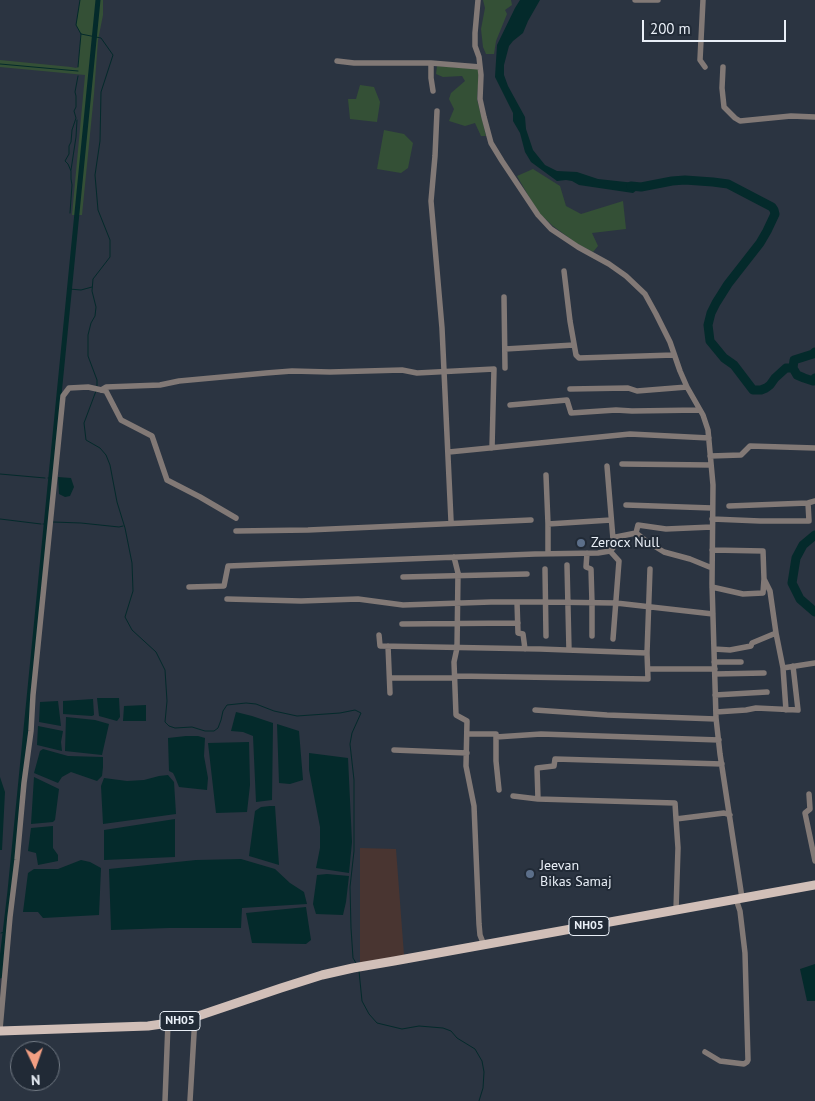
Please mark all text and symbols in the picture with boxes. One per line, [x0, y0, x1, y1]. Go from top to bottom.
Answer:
scale bar [645, 10, 789, 42]
text: 200 m [650, 19, 691, 38]
place label: Zerocx Null [591, 535, 659, 551]
marker: Zerocx Null [575, 537, 587, 549]
place label: Jeevan Bikas Samaj [540, 858, 612, 890]
marker: Jeevan Bikas Samaj [524, 868, 536, 880]
road number: NH05 [569, 916, 609, 936]
road number: NH05 [160, 1011, 200, 1030]
north arrow [10, 1041, 60, 1091]
text: N [31, 1071, 41, 1089]

